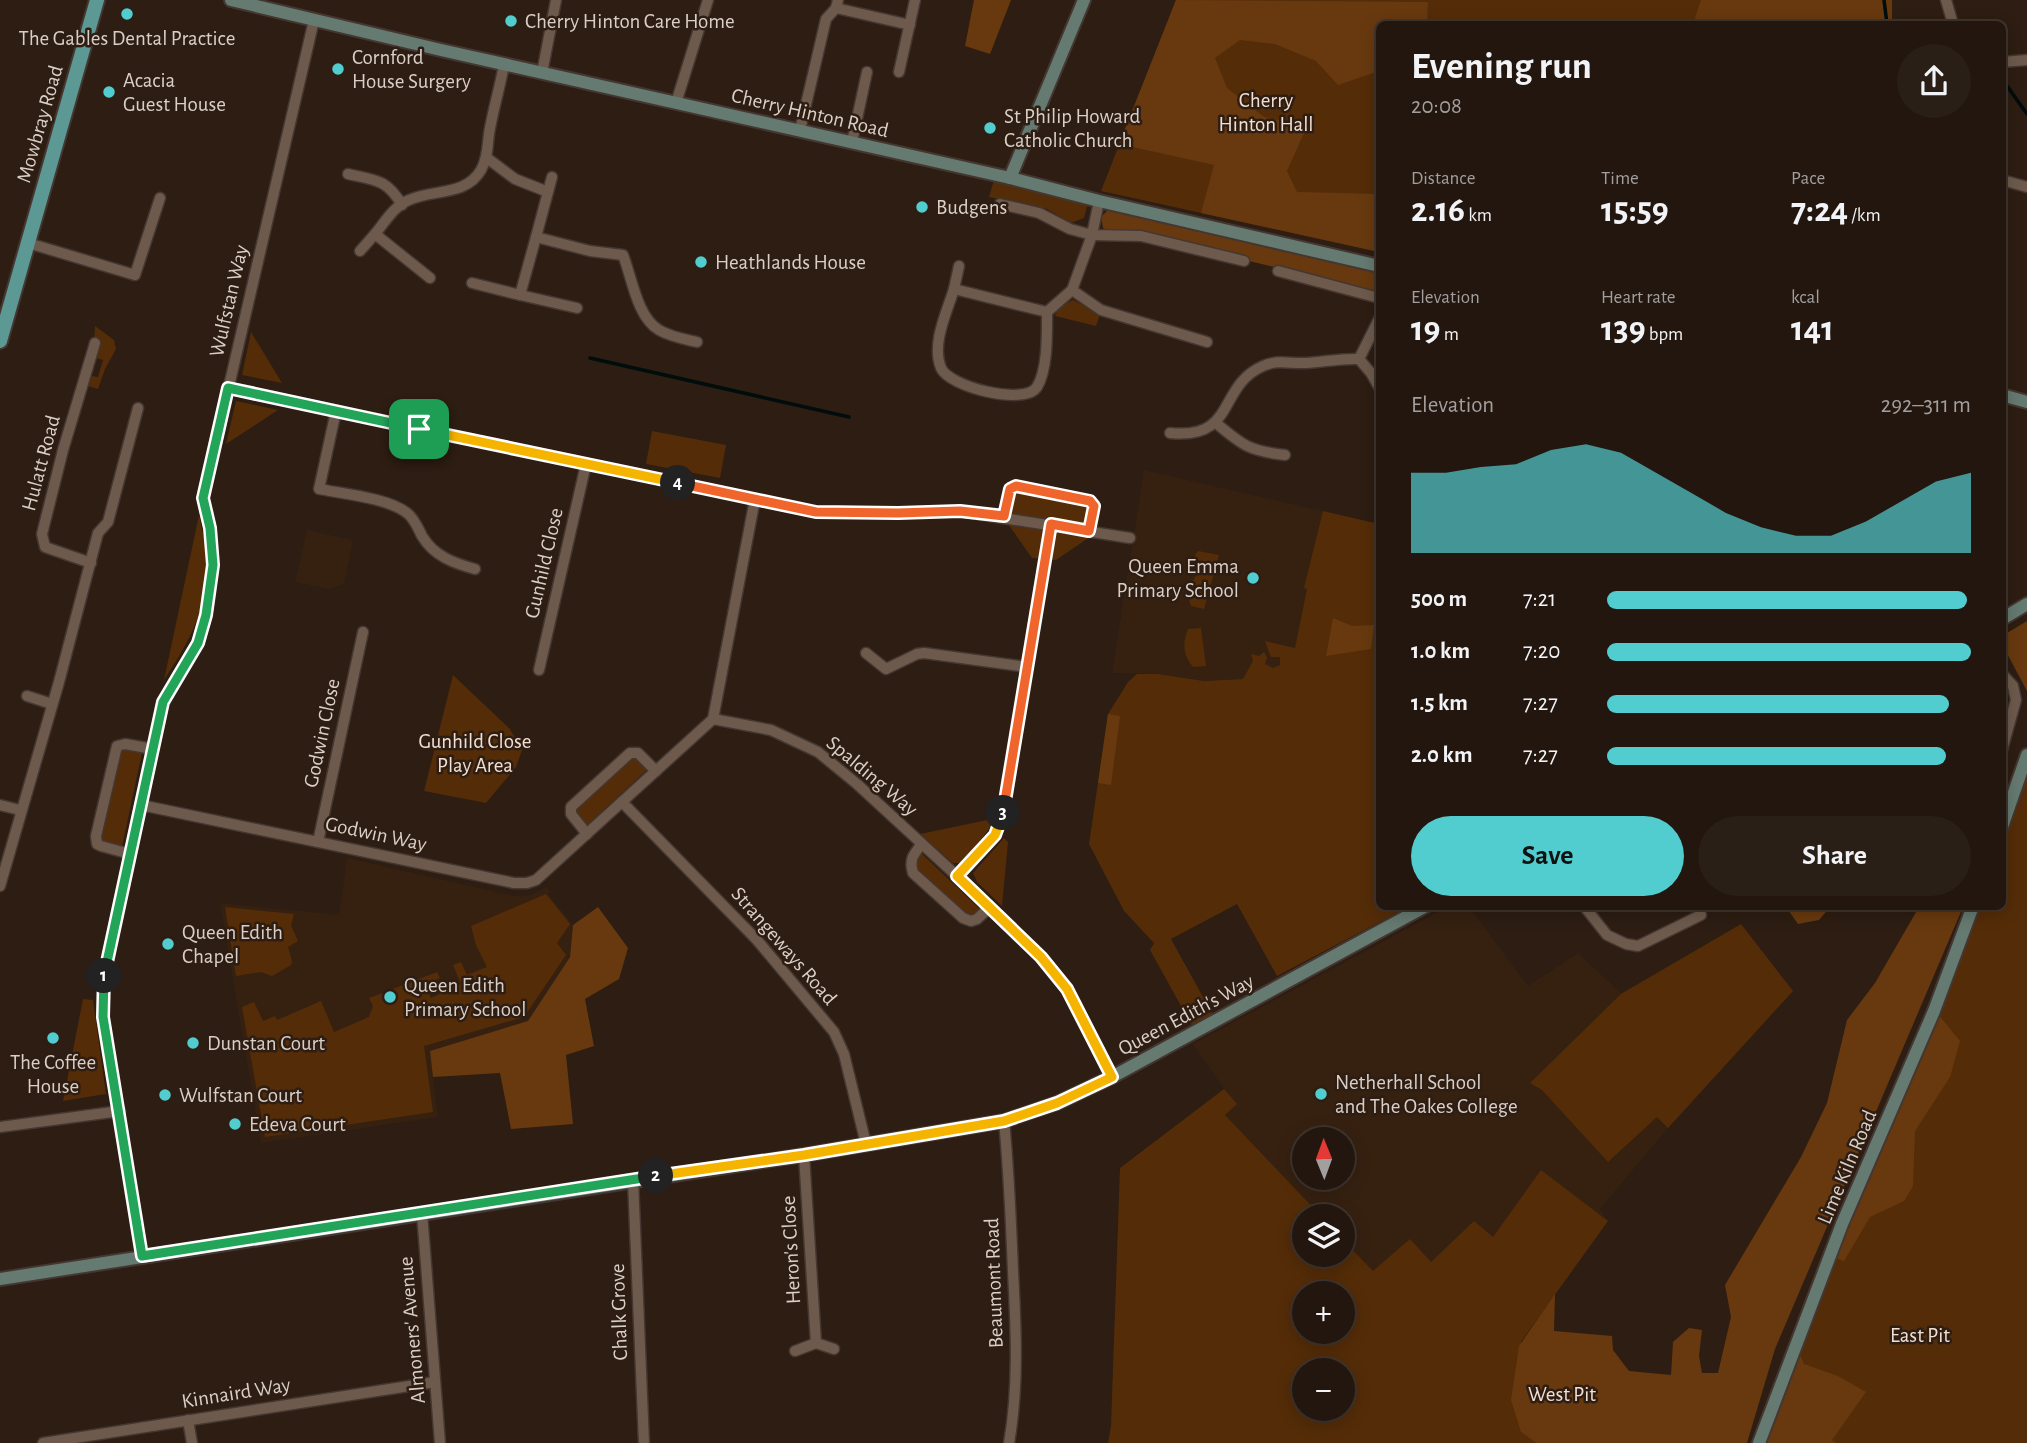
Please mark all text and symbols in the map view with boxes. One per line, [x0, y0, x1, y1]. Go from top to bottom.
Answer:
marker: The Gables Dental Practice [119, 6, 135, 22]
place label: Cherry Hinton Care Home [525, 11, 735, 32]
marker: Cherry Hinton Care Home [503, 13, 519, 29]
place label: The Gables Dental Practice [19, 28, 235, 49]
button: share [1897, 44, 1971, 118]
place label: Cornford House Surgery [352, 47, 471, 92]
text: Evening run [1411, 48, 1592, 86]
marker: Cornford House Surgery [330, 61, 346, 77]
street label: Mowbray Road [13, 63, 67, 185]
place label: Acacia Guest House [123, 70, 226, 115]
marker: Acacia Guest House [101, 84, 117, 100]
street label: Cherry Hinton Road [729, 85, 891, 141]
park label: Cherry Hinton Hall [1218, 90, 1314, 135]
text: 20:08 [1411, 95, 1462, 118]
place label: St Philip Howard Catholic Church [1004, 106, 1140, 151]
marker: St Philip Howard Catholic Church [982, 120, 998, 136]
text: Distance [1411, 169, 1475, 188]
text: Time [1601, 169, 1639, 188]
text: Pace [1791, 169, 1825, 188]
text: 2.16 [1411, 193, 1465, 228]
text: 15:59 [1601, 193, 1669, 228]
text: 7:24 [1791, 193, 1848, 228]
place label: Budgens [936, 197, 1007, 218]
marker: Budgens [914, 199, 930, 215]
text: km [1465, 206, 1492, 225]
text: /km [1848, 206, 1881, 225]
street label: Wulfstan Way [206, 243, 252, 359]
place label: Heathlands House [715, 252, 866, 273]
marker: Heathlands House [693, 254, 709, 270]
text: Elevation [1411, 288, 1480, 307]
text: Heart rate [1601, 288, 1676, 307]
text: kcal [1791, 288, 1820, 307]
text: 19 [1411, 312, 1441, 347]
text: 139 [1601, 312, 1646, 347]
text: 141 [1791, 312, 1834, 347]
text: m [1441, 325, 1459, 344]
text: bpm [1646, 325, 1683, 344]
text: Elevation [1411, 394, 1494, 417]
text: 292–311 m [1881, 394, 1971, 417]
pin [389, 399, 449, 459]
icon: arrive [400, 410, 438, 448]
street label: Hulatt Road [18, 413, 64, 513]
pin: 4 [660, 466, 696, 500]
text: 4 [673, 473, 682, 492]
street label: Gunhild Close [521, 506, 567, 620]
place label: Queen Emma Primary School [1116, 556, 1239, 601]
marker: Queen Emma Primary School [1245, 570, 1261, 586]
text: 500 m [1411, 588, 1467, 611]
text: 7:21 [1523, 588, 1556, 611]
text: 1.0 km [1411, 640, 1470, 663]
text: 7:20 [1523, 640, 1560, 663]
street label: Godwin Close [300, 677, 344, 789]
text: 1.5 km [1411, 692, 1468, 715]
text: 7:27 [1523, 692, 1558, 715]
park label: Gunhild Close Play Area [419, 731, 531, 776]
street label: Spalding Way [822, 732, 922, 820]
text: 2.0 km [1411, 744, 1473, 767]
text: 7:27 [1523, 744, 1558, 767]
pin: 3 [986, 796, 1020, 830]
text: 3 [998, 803, 1007, 822]
street label: Godwin Way [323, 813, 429, 855]
button: Save [1411, 816, 1684, 896]
button: Share [1698, 816, 1971, 896]
street label: Strangeways Road [727, 883, 841, 1009]
place label: Queen Edith Chapel [182, 922, 283, 967]
marker: Queen Edith Chapel [160, 936, 176, 952]
pin: 1 [86, 958, 122, 993]
text: 1 [100, 966, 107, 985]
street label: Queen Edith's Way [1115, 970, 1257, 1060]
place label: Queen Edith Primary School [404, 975, 527, 1020]
marker: Queen Edith Primary School [382, 989, 398, 1005]
marker: The Coffee House [45, 1030, 61, 1046]
place label: Dunstan Court [207, 1033, 325, 1054]
marker: Dunstan Court [185, 1035, 201, 1051]
place label: The Coffee House [10, 1052, 96, 1097]
place label: Netherhall School and The Oakes College [1335, 1072, 1518, 1117]
place label: Wulfstan Court [179, 1085, 302, 1106]
marker: Netherhall School and The Oakes College [1313, 1086, 1329, 1102]
marker: Wulfstan Court [157, 1087, 173, 1103]
street label: Lime Kiln Road [1814, 1107, 1880, 1227]
place label: Edeva Court [249, 1114, 346, 1135]
marker: Edeva Court [227, 1116, 243, 1132]
north arrow [1292, 1127, 1354, 1190]
map controls [1292, 1127, 1355, 1421]
pin: 2 [638, 1158, 674, 1194]
text: 2 [651, 1166, 660, 1185]
street label: Heron's Close [778, 1195, 804, 1305]
button: layers [1292, 1204, 1355, 1267]
street label: Beaumont Road [981, 1217, 1007, 1349]
street label: Almoners' Avenue [395, 1256, 429, 1404]
street label: Chalk Grove [607, 1263, 631, 1361]
button: + [1292, 1281, 1355, 1344]
park label: East Pit [1890, 1325, 1950, 1346]
button: − [1292, 1358, 1355, 1421]
street label: Kinnaird Way [180, 1374, 292, 1412]
park label: West Pit [1528, 1384, 1596, 1405]

